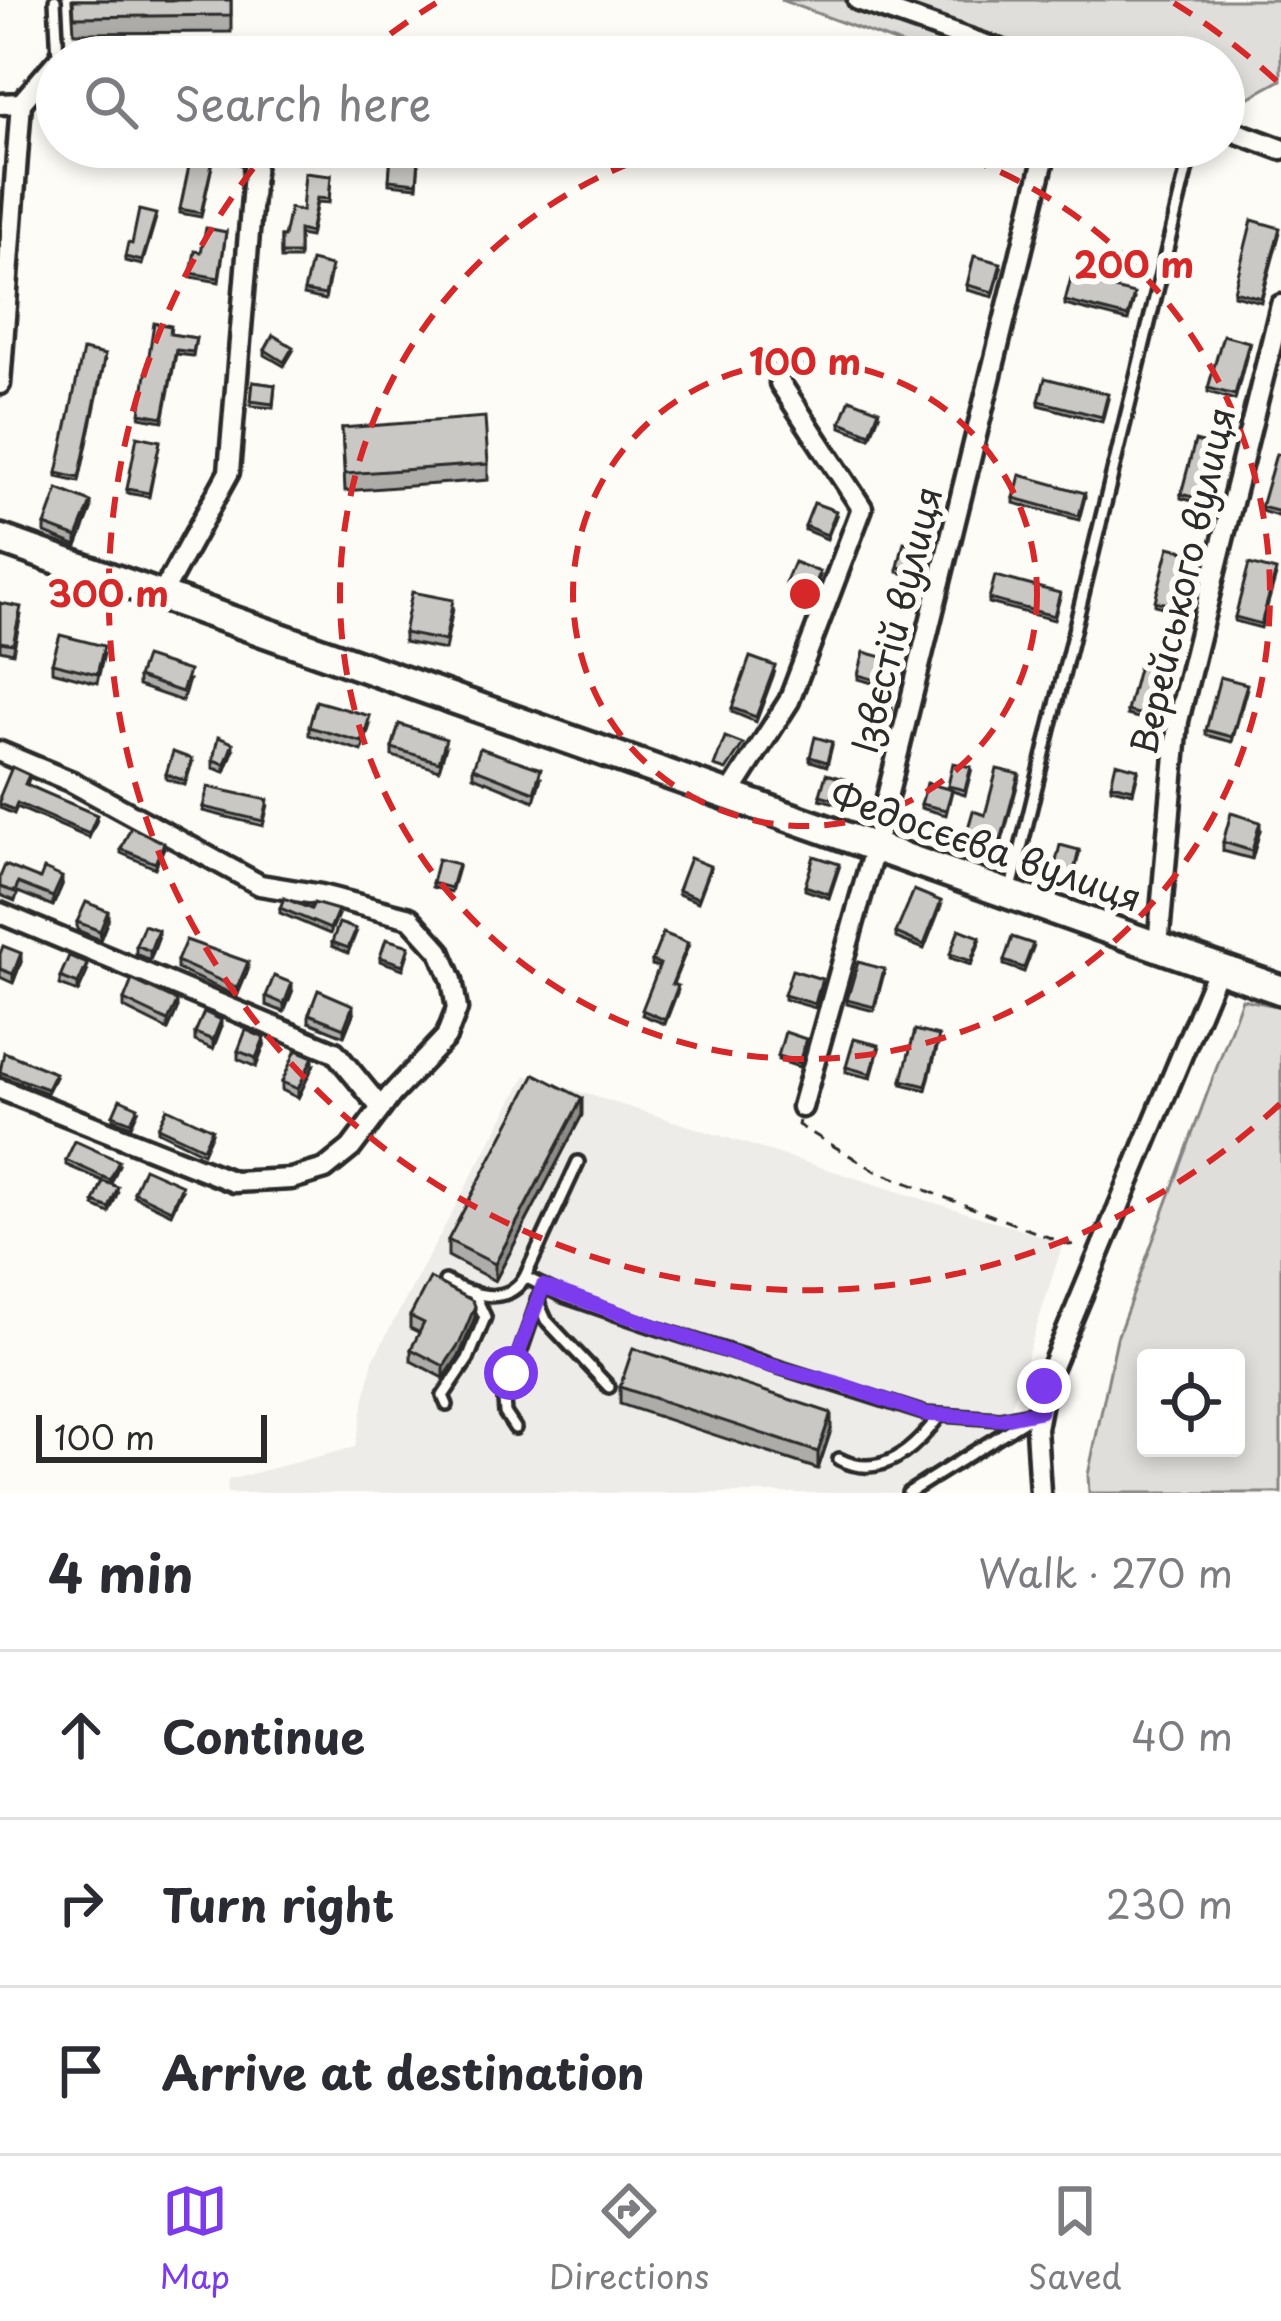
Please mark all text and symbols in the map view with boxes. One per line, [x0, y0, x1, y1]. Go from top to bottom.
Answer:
search box [36, 36, 1245, 168]
text: Search here [174, 68, 431, 136]
icon: search [78, 69, 144, 135]
text: 200 m [1074, 236, 1194, 290]
text: 100 m [749, 333, 861, 387]
street label: Верейського вулиця [1115, 402, 1247, 759]
street label: Ізвєстій вулиця [836, 481, 954, 759]
text: 300 m [47, 565, 169, 619]
centre of rings [784, 573, 826, 615]
street label: Федосєєва вулиця [824, 767, 1149, 924]
route start [484, 1346, 538, 1400]
map controls [1137, 1349, 1245, 1457]
button: locate [1137, 1349, 1245, 1457]
route end [1017, 1359, 1071, 1413]
scale bar [36, 1409, 267, 1462]
text: 100 m [54, 1411, 155, 1461]
text: 4 min [48, 1533, 193, 1610]
text: Walk · 270 m [978, 1542, 1233, 1601]
text: Continue [162, 1701, 365, 1769]
icon: ahead [48, 1702, 114, 1768]
text: 40 m [1131, 1705, 1233, 1764]
text: Turn right [162, 1869, 394, 1937]
icon: right [48, 1870, 114, 1936]
text: 230 m [1106, 1873, 1233, 1932]
text: Arrive at destination [162, 2037, 645, 2105]
icon: arrive [48, 2038, 114, 2104]
tab: Map [159, 2178, 230, 2300]
tab: Directions [549, 2178, 709, 2300]
tab: Saved [1028, 2178, 1122, 2300]

